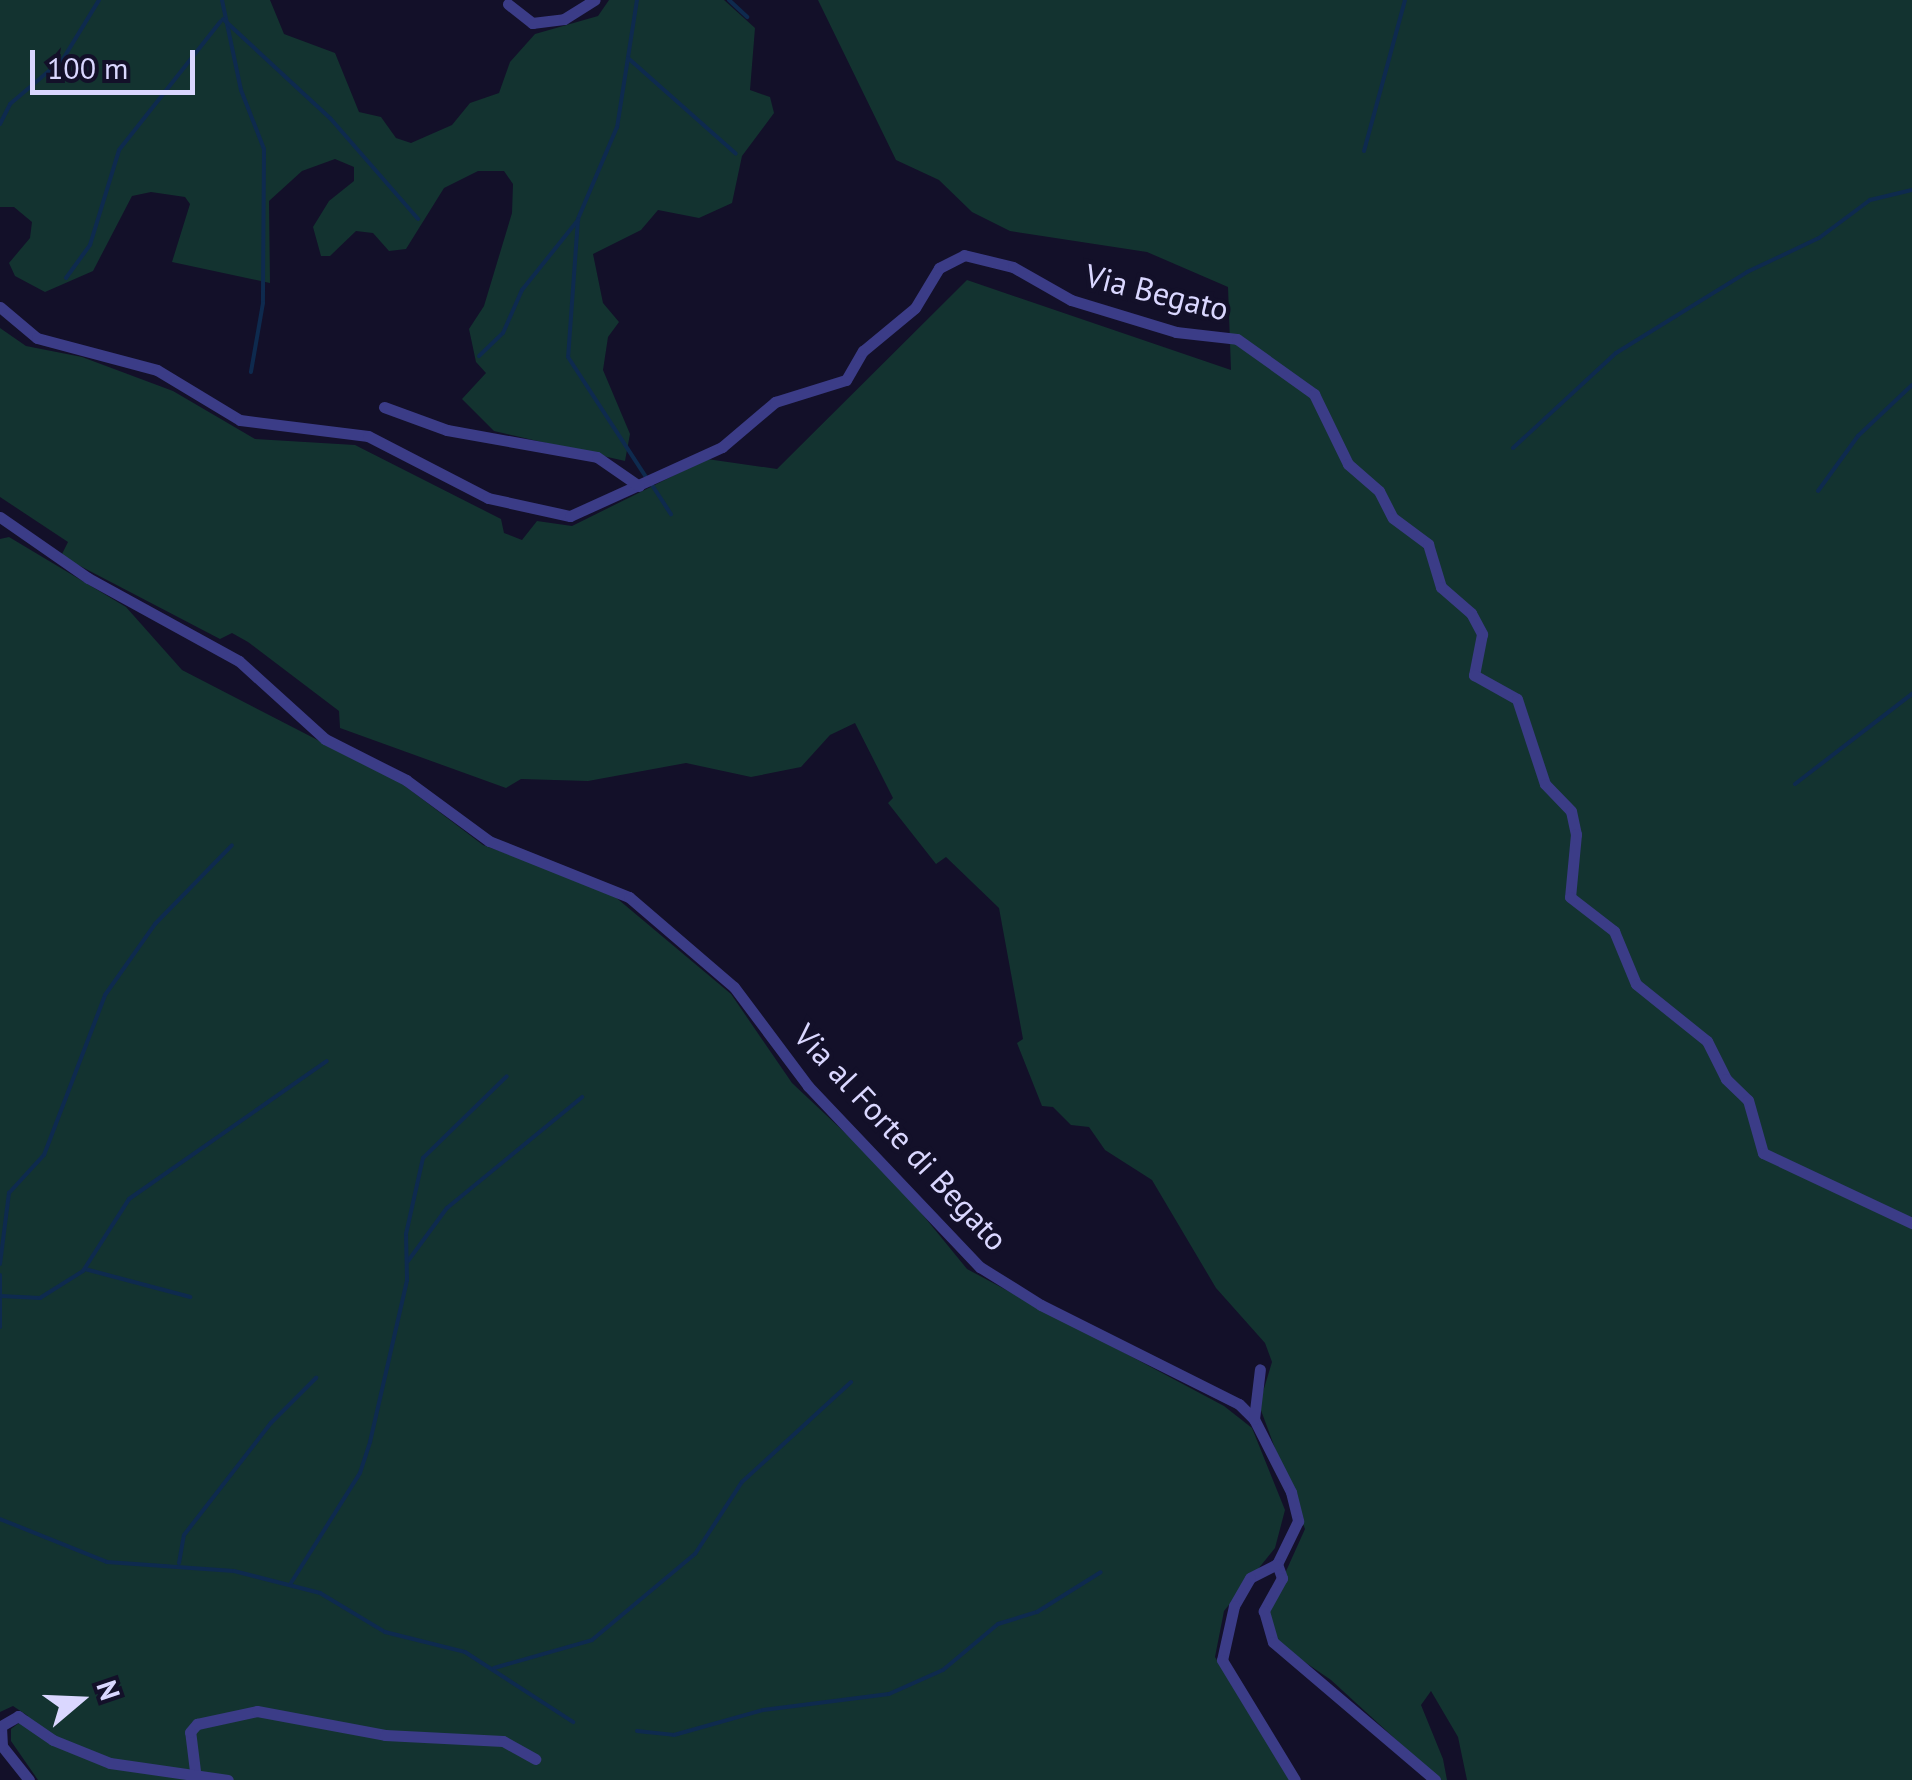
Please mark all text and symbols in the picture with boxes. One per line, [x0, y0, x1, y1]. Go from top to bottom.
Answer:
scale bar [35, 30, 200, 92]
text: 100 m [47, 48, 128, 87]
street label: Via Begato [1081, 256, 1233, 328]
street label: Via al Forte di Begato [786, 1016, 1016, 1258]
north arrow [30, 1650, 130, 1750]
text: N [88, 1675, 129, 1705]

